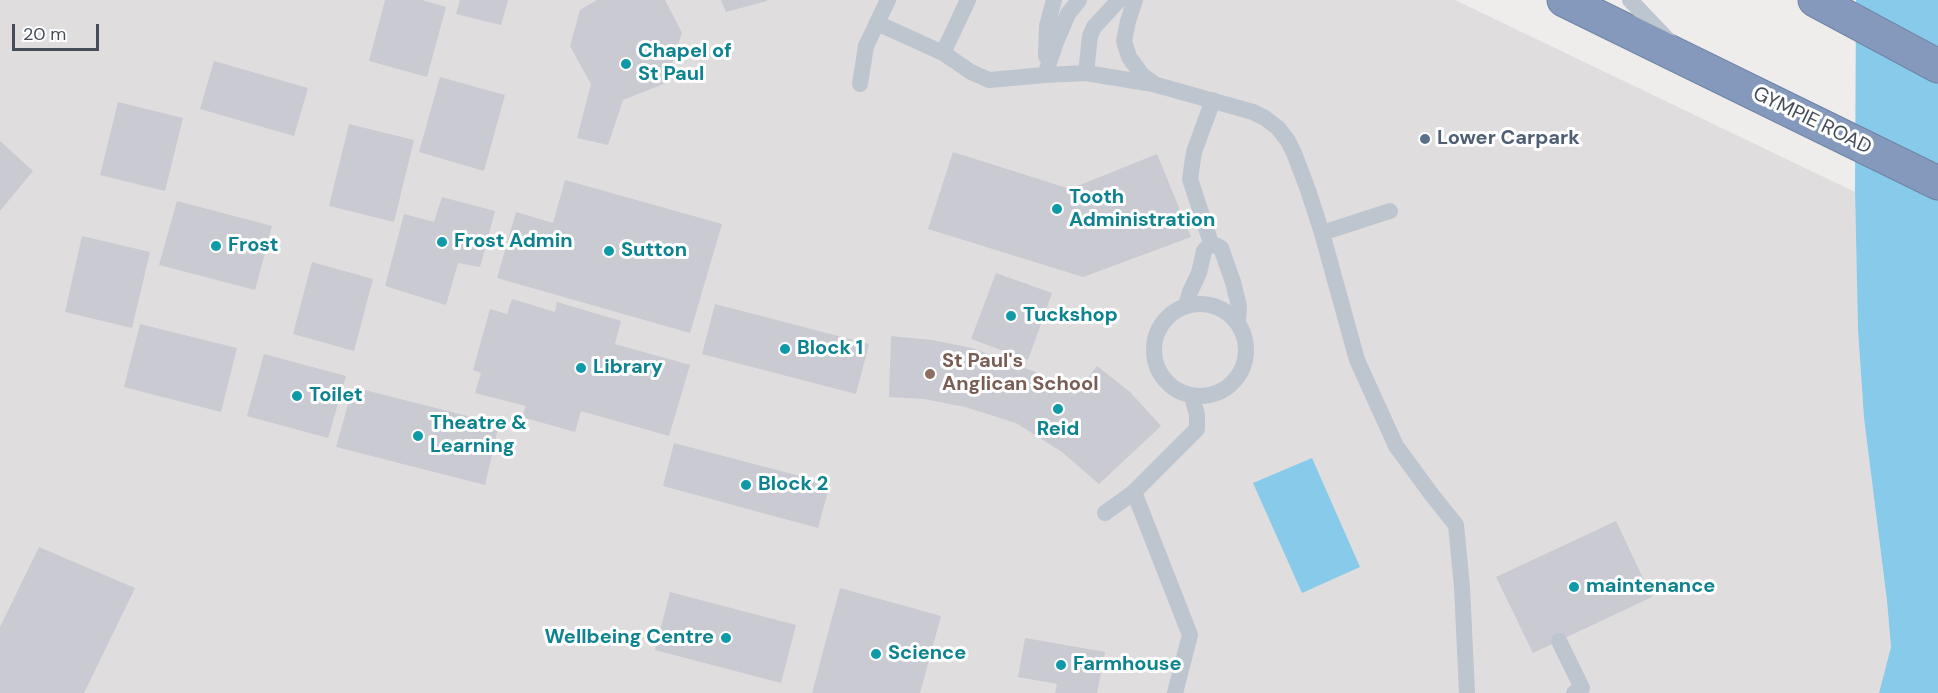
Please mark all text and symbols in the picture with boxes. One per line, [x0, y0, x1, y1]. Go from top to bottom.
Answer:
scale bar [15, 12, 102, 50]
text: 20 m [23, 22, 66, 46]
place label: Chapel of St Paul [638, 40, 732, 87]
marker: Chapel of St Paul [619, 57, 633, 71]
street label: GYMPIE ROAD [1749, 82, 1875, 160]
place label: Lower Carpark [1437, 127, 1580, 151]
marker: Lower Carpark [1418, 132, 1432, 146]
place label: Tooth Administration [1069, 186, 1215, 233]
marker: Tooth Administration [1050, 202, 1064, 216]
place label: Frost Admin [454, 230, 573, 254]
place label: Frost [228, 234, 278, 258]
marker: Frost Admin [435, 235, 449, 249]
marker: Frost [209, 239, 223, 253]
place label: Sutton [621, 239, 687, 263]
marker: Sutton [602, 244, 616, 258]
place label: Tuckshop [1023, 304, 1118, 328]
marker: Tuckshop [1004, 309, 1018, 323]
place label: Block 1 [797, 337, 863, 361]
marker: Block 1 [778, 342, 792, 356]
place label: St Paul's Anglican School [942, 350, 1098, 397]
place label: Library [593, 356, 663, 380]
marker: Library [574, 361, 588, 375]
marker: St Paul's Anglican School [923, 367, 937, 381]
place label: Toilet [309, 384, 363, 408]
marker: Toilet [290, 389, 304, 403]
marker: Reid [1051, 402, 1065, 416]
place label: Theatre & Learning [430, 412, 527, 459]
place label: Reid [1037, 418, 1079, 442]
marker: Theatre & Learning [411, 429, 425, 443]
place label: Block 2 [758, 473, 828, 497]
marker: Block 2 [739, 478, 753, 492]
place label: maintenance [1586, 575, 1715, 599]
marker: maintenance [1567, 580, 1581, 594]
place label: Wellbeing Centre [545, 626, 714, 650]
marker: Wellbeing Centre [719, 631, 733, 645]
place label: Science [888, 642, 966, 666]
marker: Science [869, 647, 883, 661]
place label: Farmhouse [1073, 653, 1182, 677]
marker: Farmhouse [1054, 658, 1068, 672]

